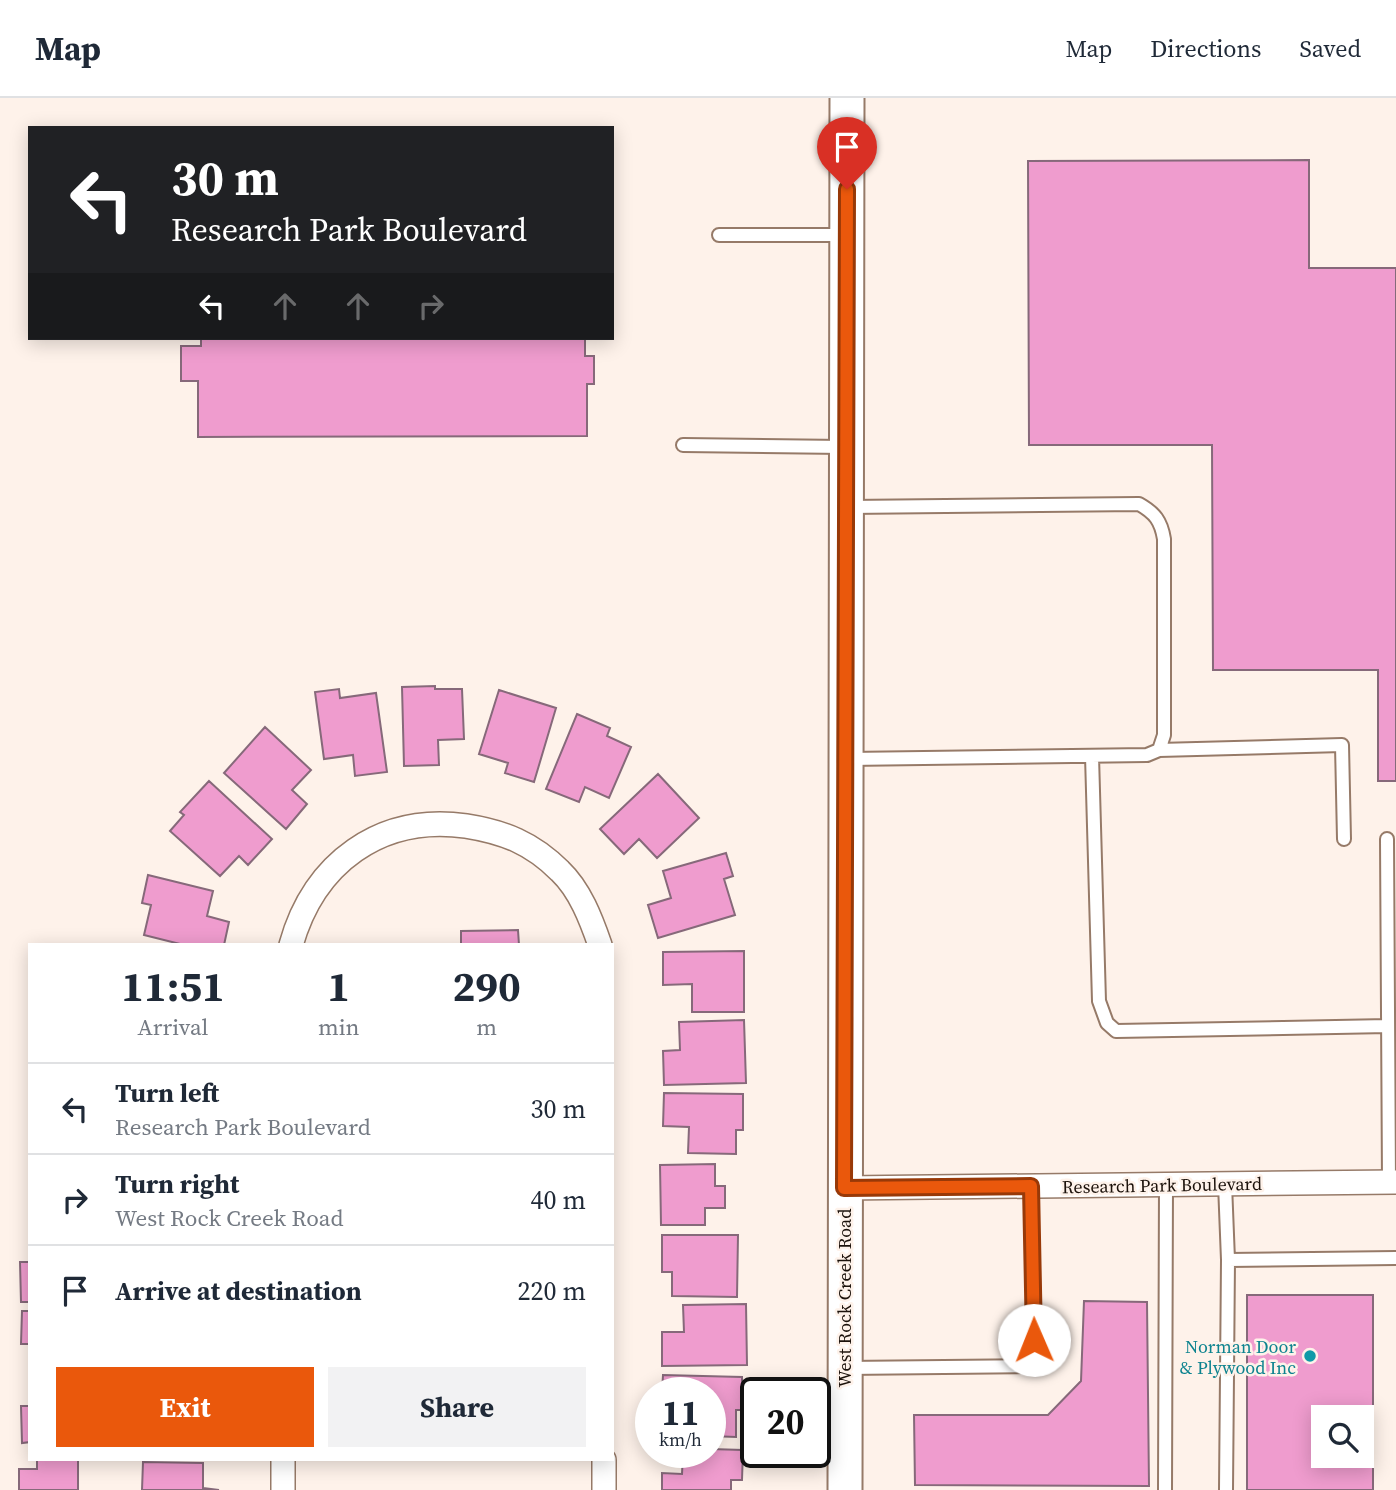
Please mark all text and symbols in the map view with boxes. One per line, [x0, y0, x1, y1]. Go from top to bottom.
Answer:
text: Map [35, 26, 101, 71]
text: Map [1065, 32, 1112, 65]
text: Directions [1150, 32, 1261, 65]
text: Saved [1299, 32, 1361, 65]
pin [817, 117, 877, 189]
icon: arrive [828, 128, 866, 166]
text: 30 m [171, 144, 279, 211]
icon: left [56, 154, 147, 245]
text: Research Park Boulevard [171, 208, 527, 252]
icon: left [193, 287, 231, 325]
icon: ahead [266, 287, 304, 325]
icon: ahead [339, 287, 377, 325]
icon: right [412, 287, 450, 325]
text: 11:51 [121, 957, 225, 1015]
text: 1 [327, 957, 350, 1015]
text: 290 [453, 957, 521, 1015]
text: Arrival [137, 1011, 208, 1043]
text: min [318, 1011, 359, 1043]
text: m [476, 1011, 497, 1043]
text: Turn left [115, 1075, 219, 1111]
icon: left [56, 1090, 94, 1128]
text: 30 m [531, 1091, 586, 1127]
text: Research Park Boulevard [115, 1111, 371, 1143]
text: Turn right [115, 1166, 239, 1202]
street label: Research Park Boulevard [1062, 1171, 1262, 1199]
icon: right [56, 1181, 94, 1219]
text: 40 m [531, 1182, 586, 1218]
text: West Rock Creek Road [115, 1202, 344, 1234]
street label: West Rock Creek Road [832, 1209, 857, 1387]
icon: arrive [56, 1272, 94, 1310]
text: Arrive at destination [115, 1273, 362, 1309]
text: 220 m [518, 1273, 586, 1309]
position arrow [997, 1303, 1071, 1377]
place label: Norman Door & Plywood Inc [1180, 1334, 1296, 1380]
marker: Norman Door & Plywood Inc [1302, 1348, 1318, 1364]
button: Exit [56, 1367, 314, 1447]
button: Share [328, 1367, 586, 1447]
speed limit sign: 20 [740, 1377, 831, 1468]
text: 11 [662, 1389, 699, 1437]
map controls [1311, 1405, 1374, 1468]
button: search [1311, 1405, 1374, 1468]
text: km/h [659, 1427, 702, 1452]

